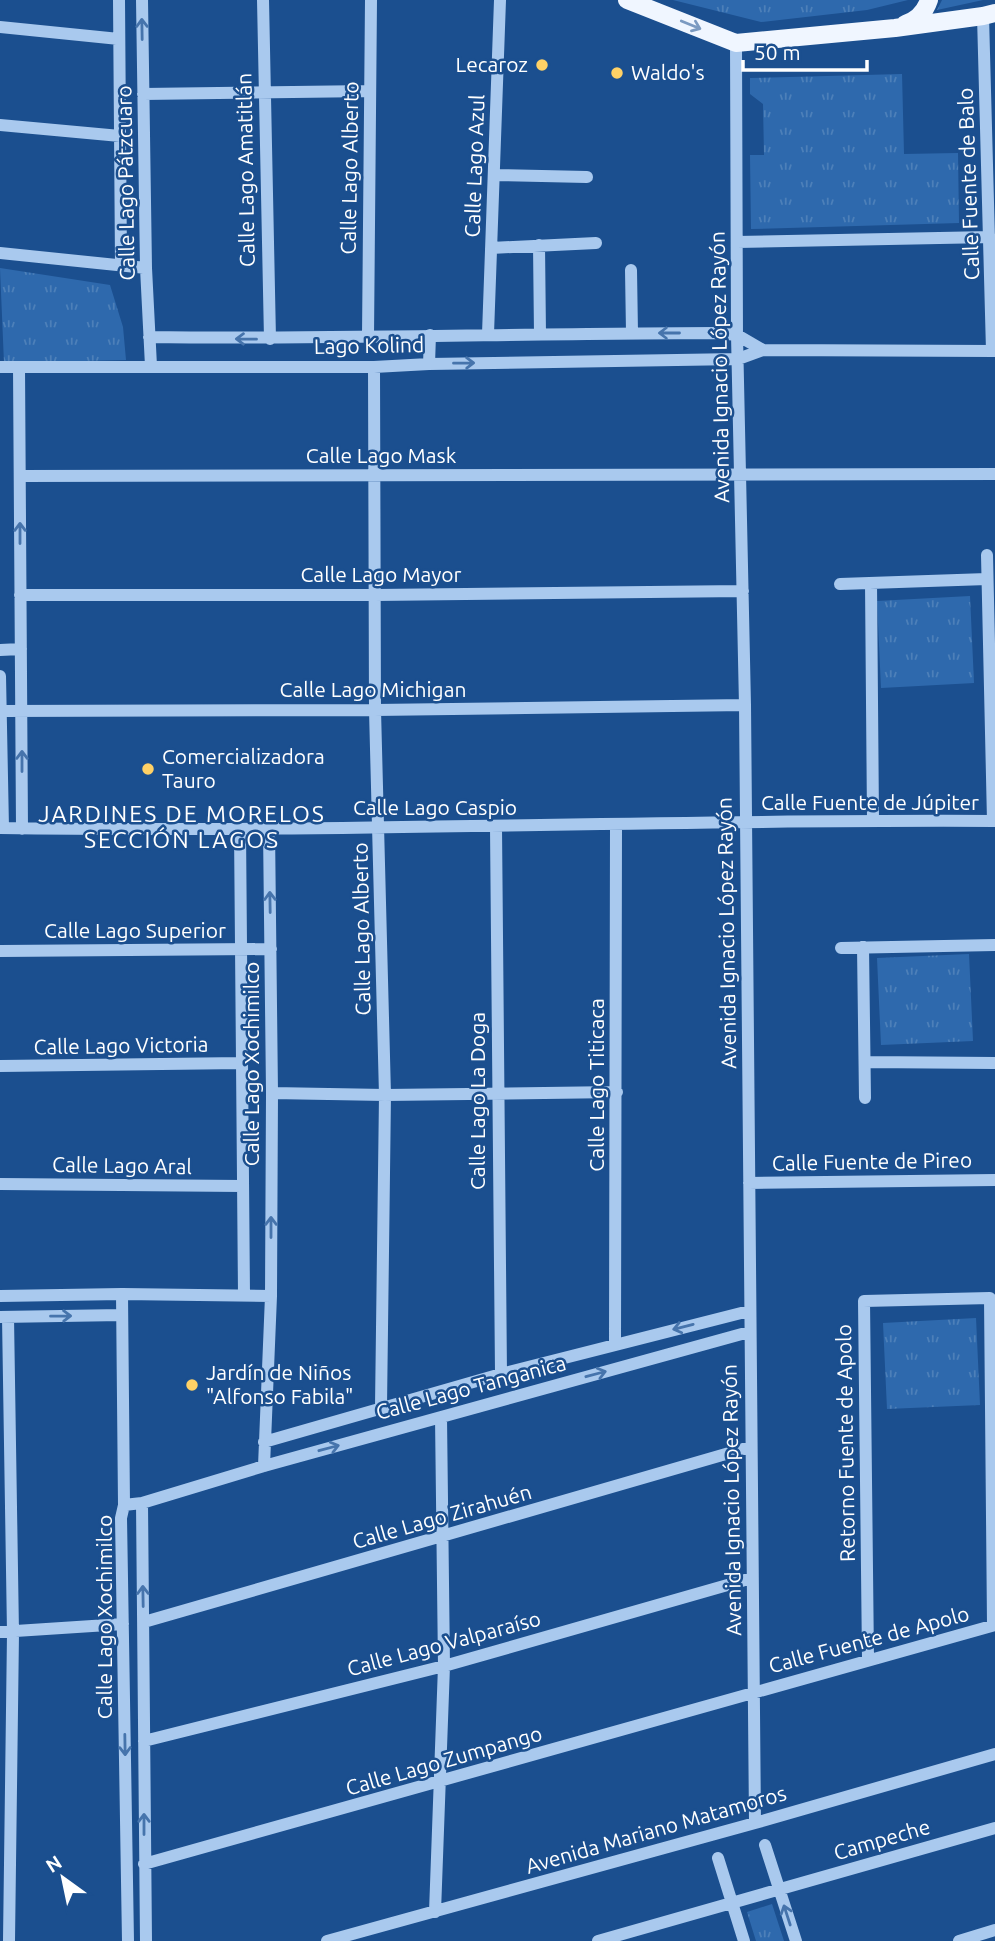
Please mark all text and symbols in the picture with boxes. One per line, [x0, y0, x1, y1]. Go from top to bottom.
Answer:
one-way arrow [135, 17, 149, 40]
one-way arrow [679, 20, 701, 33]
scale bar [743, 28, 867, 72]
text: 50 m [754, 40, 801, 64]
place label: Lecaroz [456, 52, 528, 76]
marker: Lecaroz [534, 57, 550, 73]
place label: Waldo's [631, 60, 705, 84]
marker: Waldo's [609, 65, 625, 81]
street label: Calle Lago Amatitlán [231, 73, 259, 267]
street label: Calle Lago Alberto [335, 81, 363, 255]
street label: Calle Lago Pátzcuaro [111, 85, 139, 281]
street label: Calle Fuente de Balo [953, 87, 983, 281]
street label: Calle Lago Azul [460, 94, 488, 238]
street label: Avenida Ignacio López Rayón [705, 231, 733, 503]
one-way arrow [658, 326, 681, 340]
one-way arrow [235, 332, 258, 346]
street label: Lago Kolind [314, 332, 424, 358]
one-way arrow [452, 356, 475, 370]
street label: Calle Lago Mask [306, 443, 457, 467]
one-way arrow [14, 522, 27, 545]
street label: Calle Lago Mayor [300, 562, 462, 586]
street label: Calle Lago Michigan [280, 677, 466, 701]
place label: Comercializadora Tauro [162, 744, 325, 792]
one-way arrow [15, 749, 29, 772]
marker: Comercializadora Tauro [140, 761, 156, 777]
street label: Calle Fuente de Júpiter [761, 790, 979, 814]
street label: Calle Lago Caspio [353, 795, 517, 819]
street label: Avenida Ignacio López Rayón [712, 797, 740, 1069]
district label: JARDINES DE MORELOS SECCIÓN LAGOS [38, 801, 326, 852]
street label: Calle Lago Alberto [347, 842, 375, 1016]
one-way arrow [263, 891, 277, 914]
street label: Calle Lago Superior [44, 918, 226, 942]
street label: Calle Lago Xochimilco [239, 962, 263, 1166]
street label: Calle Lago Titicaca [584, 998, 608, 1172]
street label: Calle Lago La Doga [465, 1012, 489, 1190]
street label: Calle Lago Victoria [33, 1031, 209, 1059]
street label: Calle Fuente de Pireo [772, 1147, 972, 1175]
street label: Calle Lago Aral [52, 1152, 192, 1178]
one-way arrow [264, 1216, 278, 1239]
one-way arrow [49, 1309, 72, 1323]
one-way arrow [672, 1321, 695, 1334]
street label: Retorno Fuente de Apolo [831, 1324, 859, 1562]
street label: Calle Lago Tanganica [373, 1350, 568, 1424]
place label: Jardín de Niños "Alfonso Fabila" [206, 1360, 353, 1408]
street label: Avenida Ignacio López Rayón [717, 1364, 745, 1636]
one-way arrow [584, 1367, 607, 1380]
marker: Jardín de Niños "Alfonso Fabila" [184, 1377, 200, 1393]
one-way arrow [318, 1440, 340, 1453]
street label: Calle Lago Zirahuén [349, 1479, 534, 1553]
street label: Calle Lago Xochimilco [92, 1515, 116, 1719]
one-way arrow [137, 1585, 150, 1608]
street label: Calle Fuente de Apolo [766, 1601, 972, 1677]
street label: Calle Lago Valparaíso [344, 1606, 543, 1680]
street label: Calle Lago Zumpango [343, 1721, 545, 1800]
one-way arrow [118, 1733, 131, 1756]
street label: Avenida Mariano Matamoros [523, 1780, 789, 1878]
one-way arrow [137, 1813, 151, 1836]
street label: Campeche [831, 1814, 933, 1864]
north arrow [28, 1843, 98, 1913]
text: N [42, 1851, 66, 1877]
one-way arrow [780, 1905, 793, 1927]

